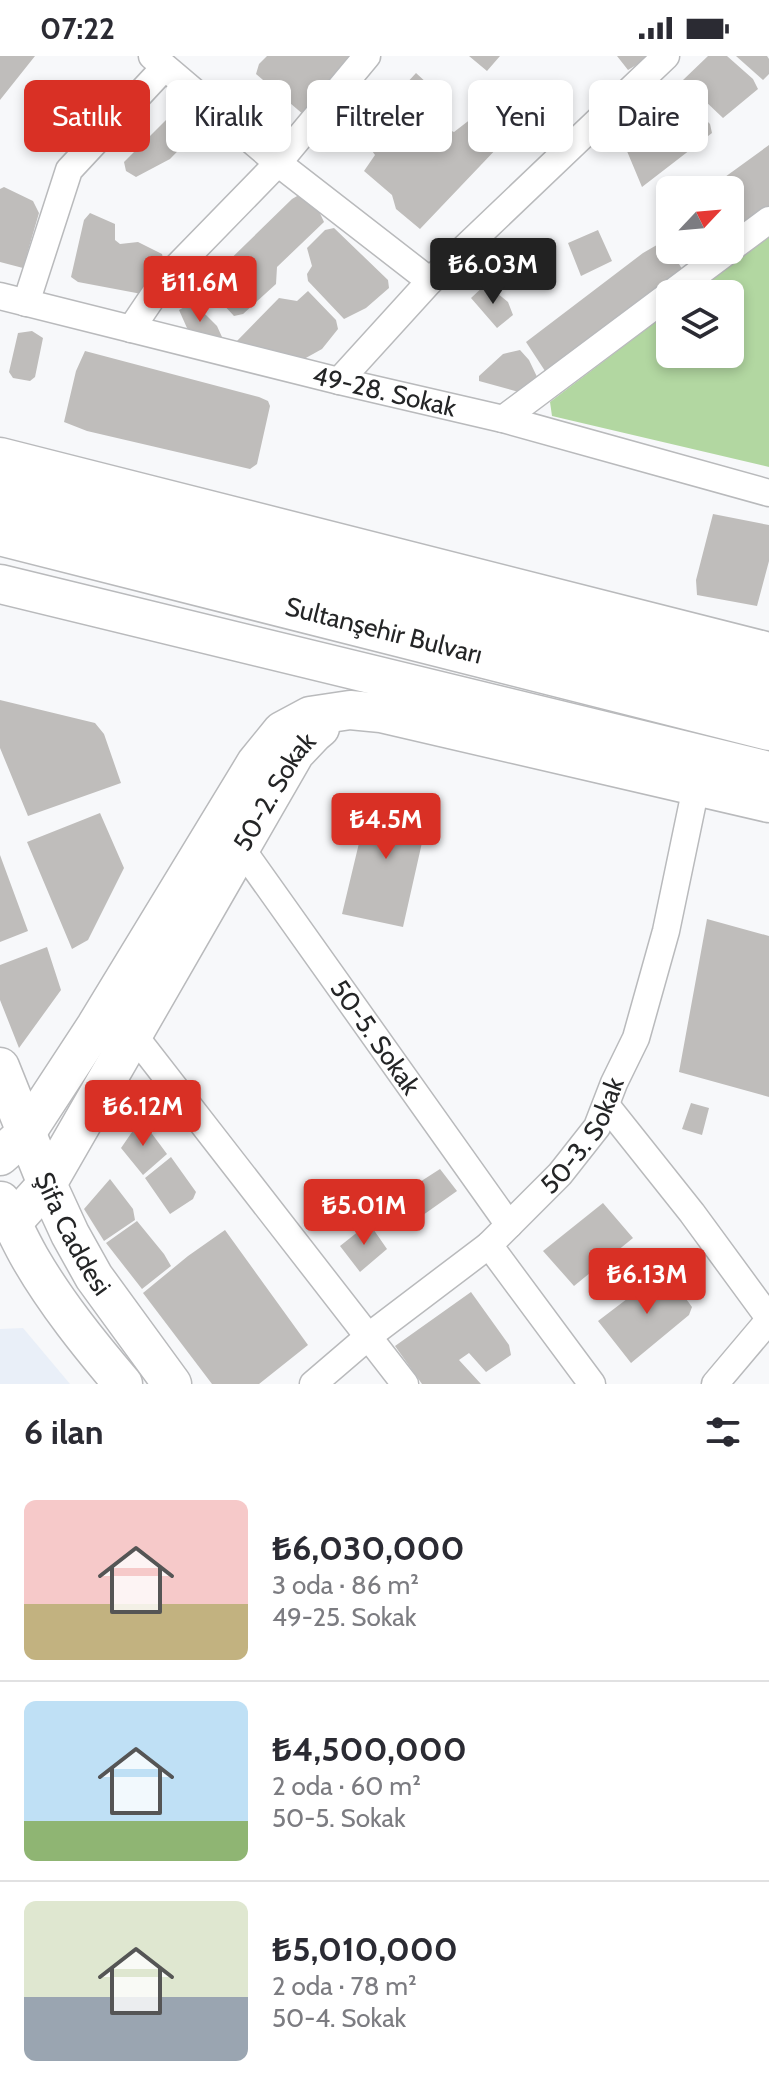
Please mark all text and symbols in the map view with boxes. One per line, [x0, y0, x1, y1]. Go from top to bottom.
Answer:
text: 07:22 [40, 10, 115, 47]
chip: Satılık [24, 80, 150, 152]
chip: Kiralık [166, 80, 291, 152]
chip: Filtreler [307, 80, 452, 152]
chip: Yeni [468, 80, 573, 152]
chip: Daire [589, 80, 708, 152]
north arrow [656, 176, 744, 264]
map controls [656, 176, 744, 368]
pin: ₺6.03M [428, 238, 558, 306]
text: ₺6.03M [448, 248, 538, 280]
pin: ₺11.6M [135, 256, 265, 324]
text: ₺11.6M [162, 266, 238, 298]
button: layers [656, 280, 744, 368]
street label: 49-28. Sokak [309, 359, 459, 424]
street label: Sultanşehir Bulvarı [282, 590, 486, 671]
street label: 50-2. Sokak [226, 725, 323, 856]
pin: ₺4.5M [330, 793, 442, 861]
text: ₺4.5M [349, 803, 423, 835]
street label: 50-5. Sokak [324, 973, 427, 1101]
street label: 50-3. Sokak [533, 1072, 631, 1201]
pin: ₺6.12M [78, 1080, 208, 1148]
text: ₺6.12M [103, 1090, 183, 1122]
street label: Şifa Caddesi [28, 1168, 118, 1302]
pin: ₺5.01M [299, 1179, 429, 1247]
text: ₺5.01M [322, 1189, 406, 1221]
pin: ₺6.13M [582, 1248, 712, 1316]
text: ₺6.13M [607, 1258, 687, 1290]
icon: filters [701, 1410, 745, 1454]
text: 6 ilan [24, 1411, 104, 1453]
text: ₺6,030,000 [272, 1527, 464, 1569]
icon: home [88, 1532, 184, 1628]
text: 3 oda · 86 m² [272, 1569, 419, 1601]
text: 49-25. Sokak [272, 1601, 416, 1633]
text: ₺4,500,000 [272, 1728, 467, 1770]
icon: home [88, 1733, 184, 1829]
text: 2 oda · 60 m² [272, 1770, 421, 1802]
text: 50-5. Sokak [272, 1802, 406, 1834]
text: ₺5,010,000 [272, 1928, 458, 1970]
icon: home [88, 1933, 184, 2029]
text: 2 oda · 78 m² [272, 1970, 417, 2002]
text: 50-4. Sokak [272, 2002, 406, 2034]

